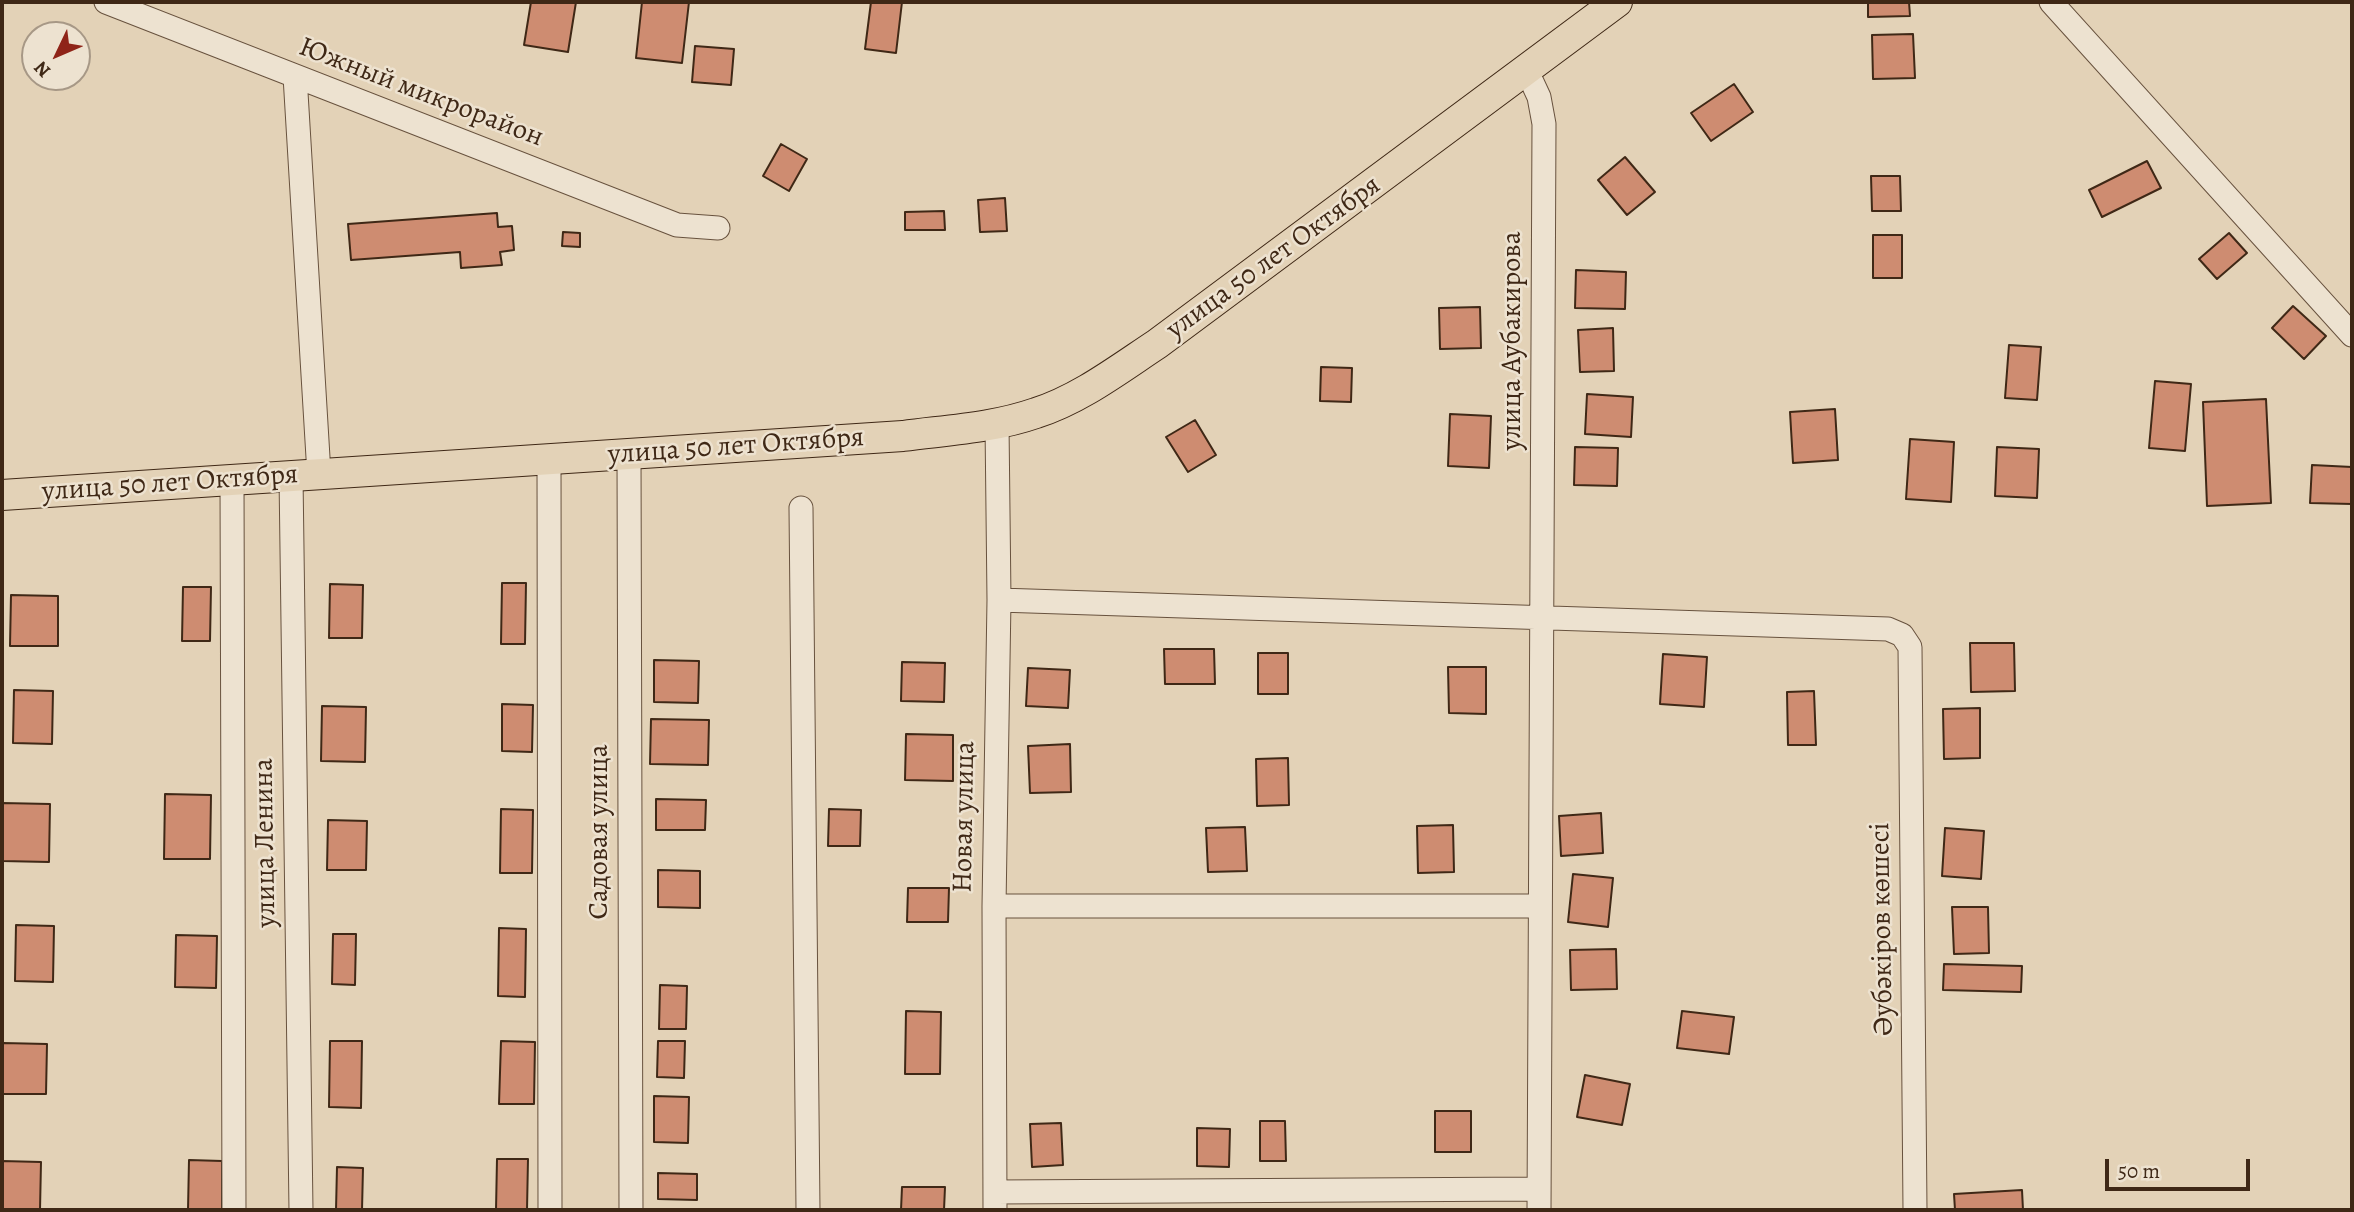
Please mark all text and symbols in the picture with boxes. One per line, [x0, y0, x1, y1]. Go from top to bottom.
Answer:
north arrow [21, 21, 91, 91]
street label: Южный микрорайон [294, 31, 548, 155]
text: N [28, 55, 56, 83]
street label: улица 50 лет Октября [1160, 169, 1388, 347]
street label: улица Аубакирова [1496, 231, 1530, 451]
street label: улица 50 лет Октября [607, 421, 865, 473]
street label: улица 50 лет Октября [41, 458, 299, 510]
street label: Новая улица [947, 741, 983, 893]
street label: Садовая улица [583, 744, 617, 920]
street label: улица Ленина [248, 758, 284, 928]
street label: Әубәкіров көшесі [1864, 822, 1902, 1036]
scale bar [2109, 1146, 2254, 1190]
text: 50 m [2118, 1157, 2160, 1185]

